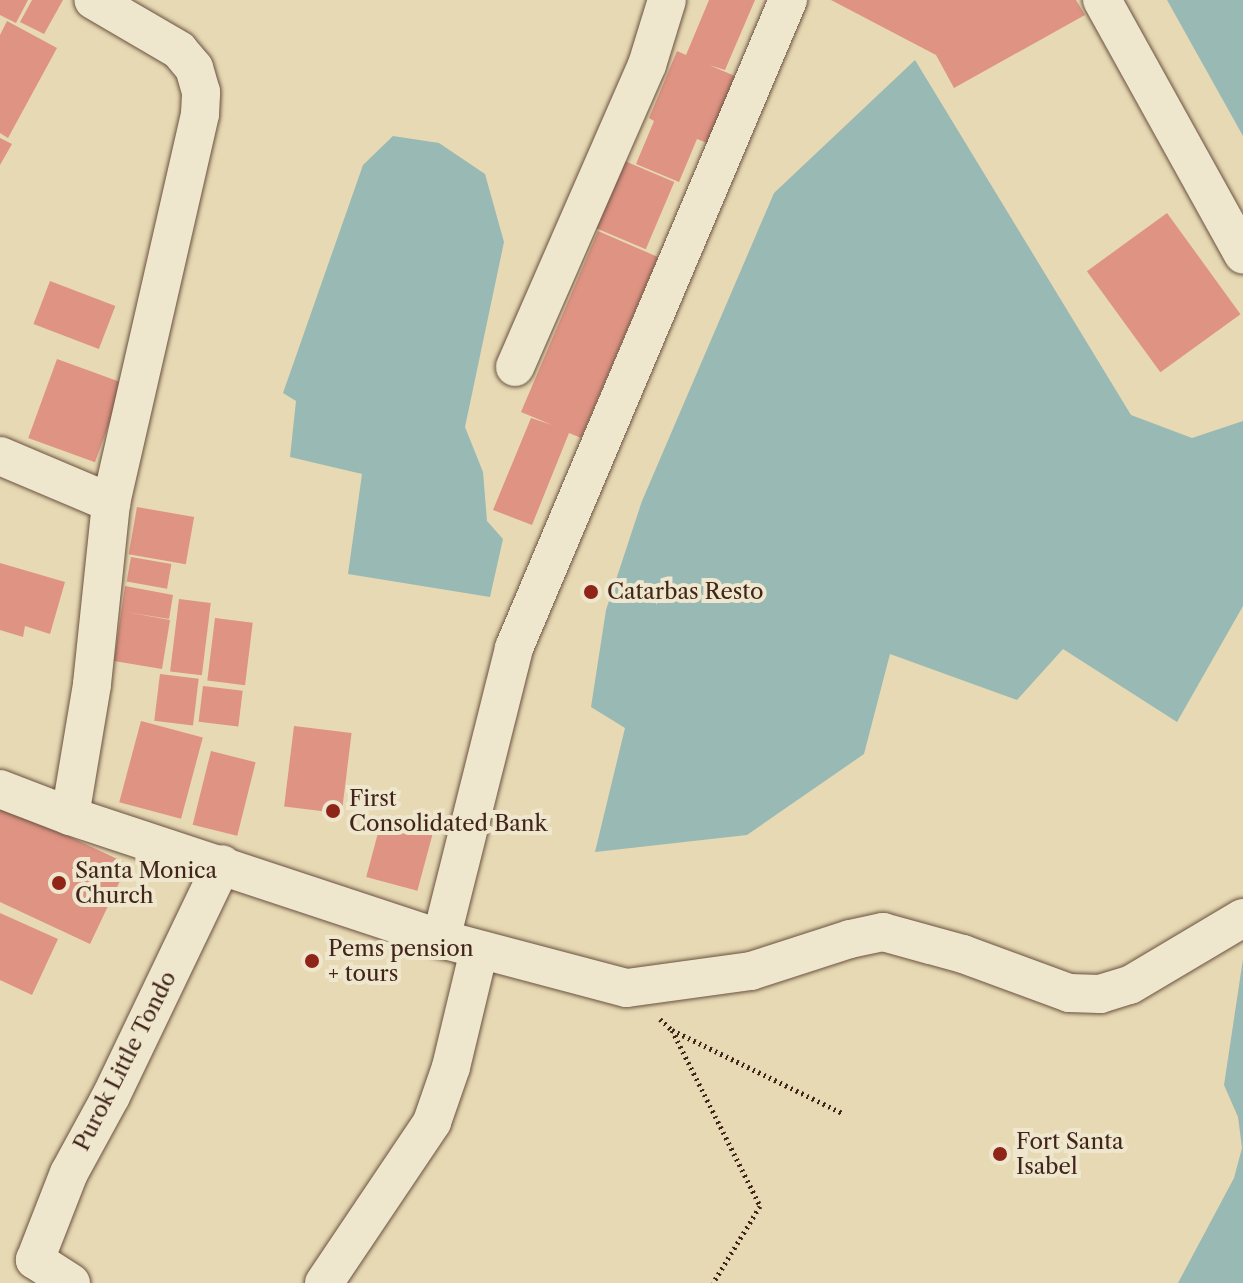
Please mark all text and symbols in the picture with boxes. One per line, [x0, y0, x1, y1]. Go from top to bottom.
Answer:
place label: Catarbas Resto [607, 579, 764, 605]
marker: Catarbas Resto [582, 583, 600, 601]
place label: First Consolidated Bank [349, 785, 547, 836]
marker: First Consolidated Bank [324, 802, 342, 820]
place label: Santa Monica Church [75, 857, 217, 908]
marker: Santa Monica Church [50, 874, 68, 892]
place label: Pems pension + tours [328, 935, 473, 986]
marker: Pems pension + tours [303, 952, 321, 970]
street label: Purok Little Tondo [68, 966, 182, 1156]
place label: Fort Santa Isabel [1016, 1128, 1124, 1180]
marker: Fort Santa Isabel [991, 1145, 1009, 1163]

